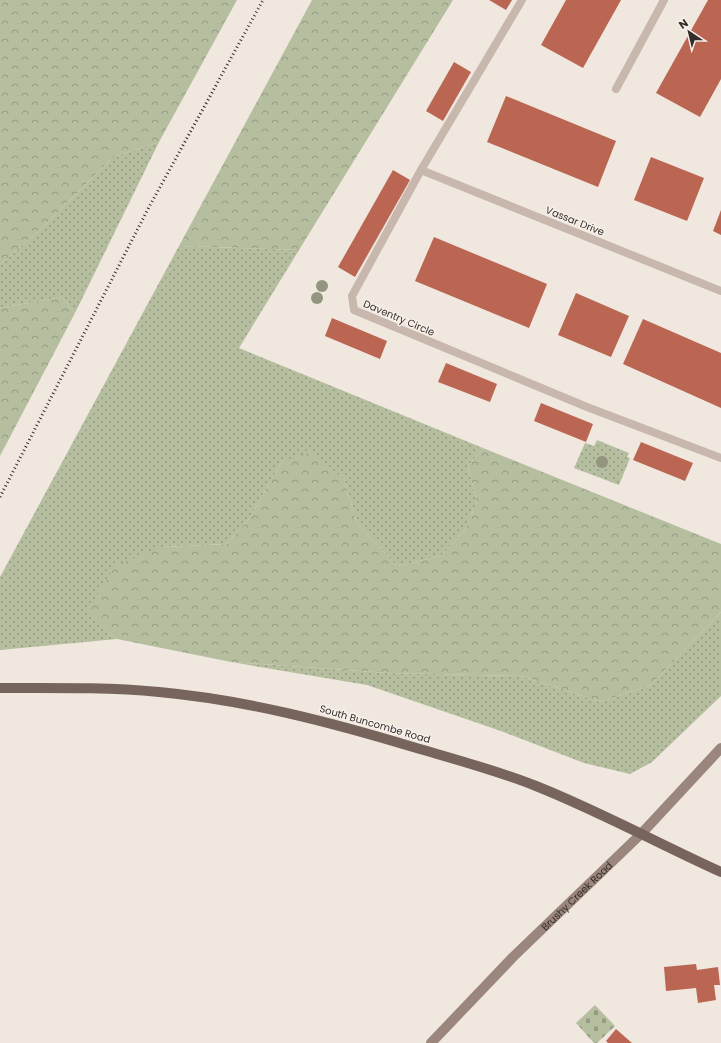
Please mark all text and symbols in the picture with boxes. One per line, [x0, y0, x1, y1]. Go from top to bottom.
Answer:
north arrow [669, 12, 709, 52]
text: N [675, 15, 691, 33]
street label: Vassar Drive [543, 202, 607, 240]
street label: Daventry Circle [361, 296, 437, 340]
street label: South Buncombe Road [318, 701, 432, 747]
street label: Brushy Creek Road [537, 858, 616, 934]

